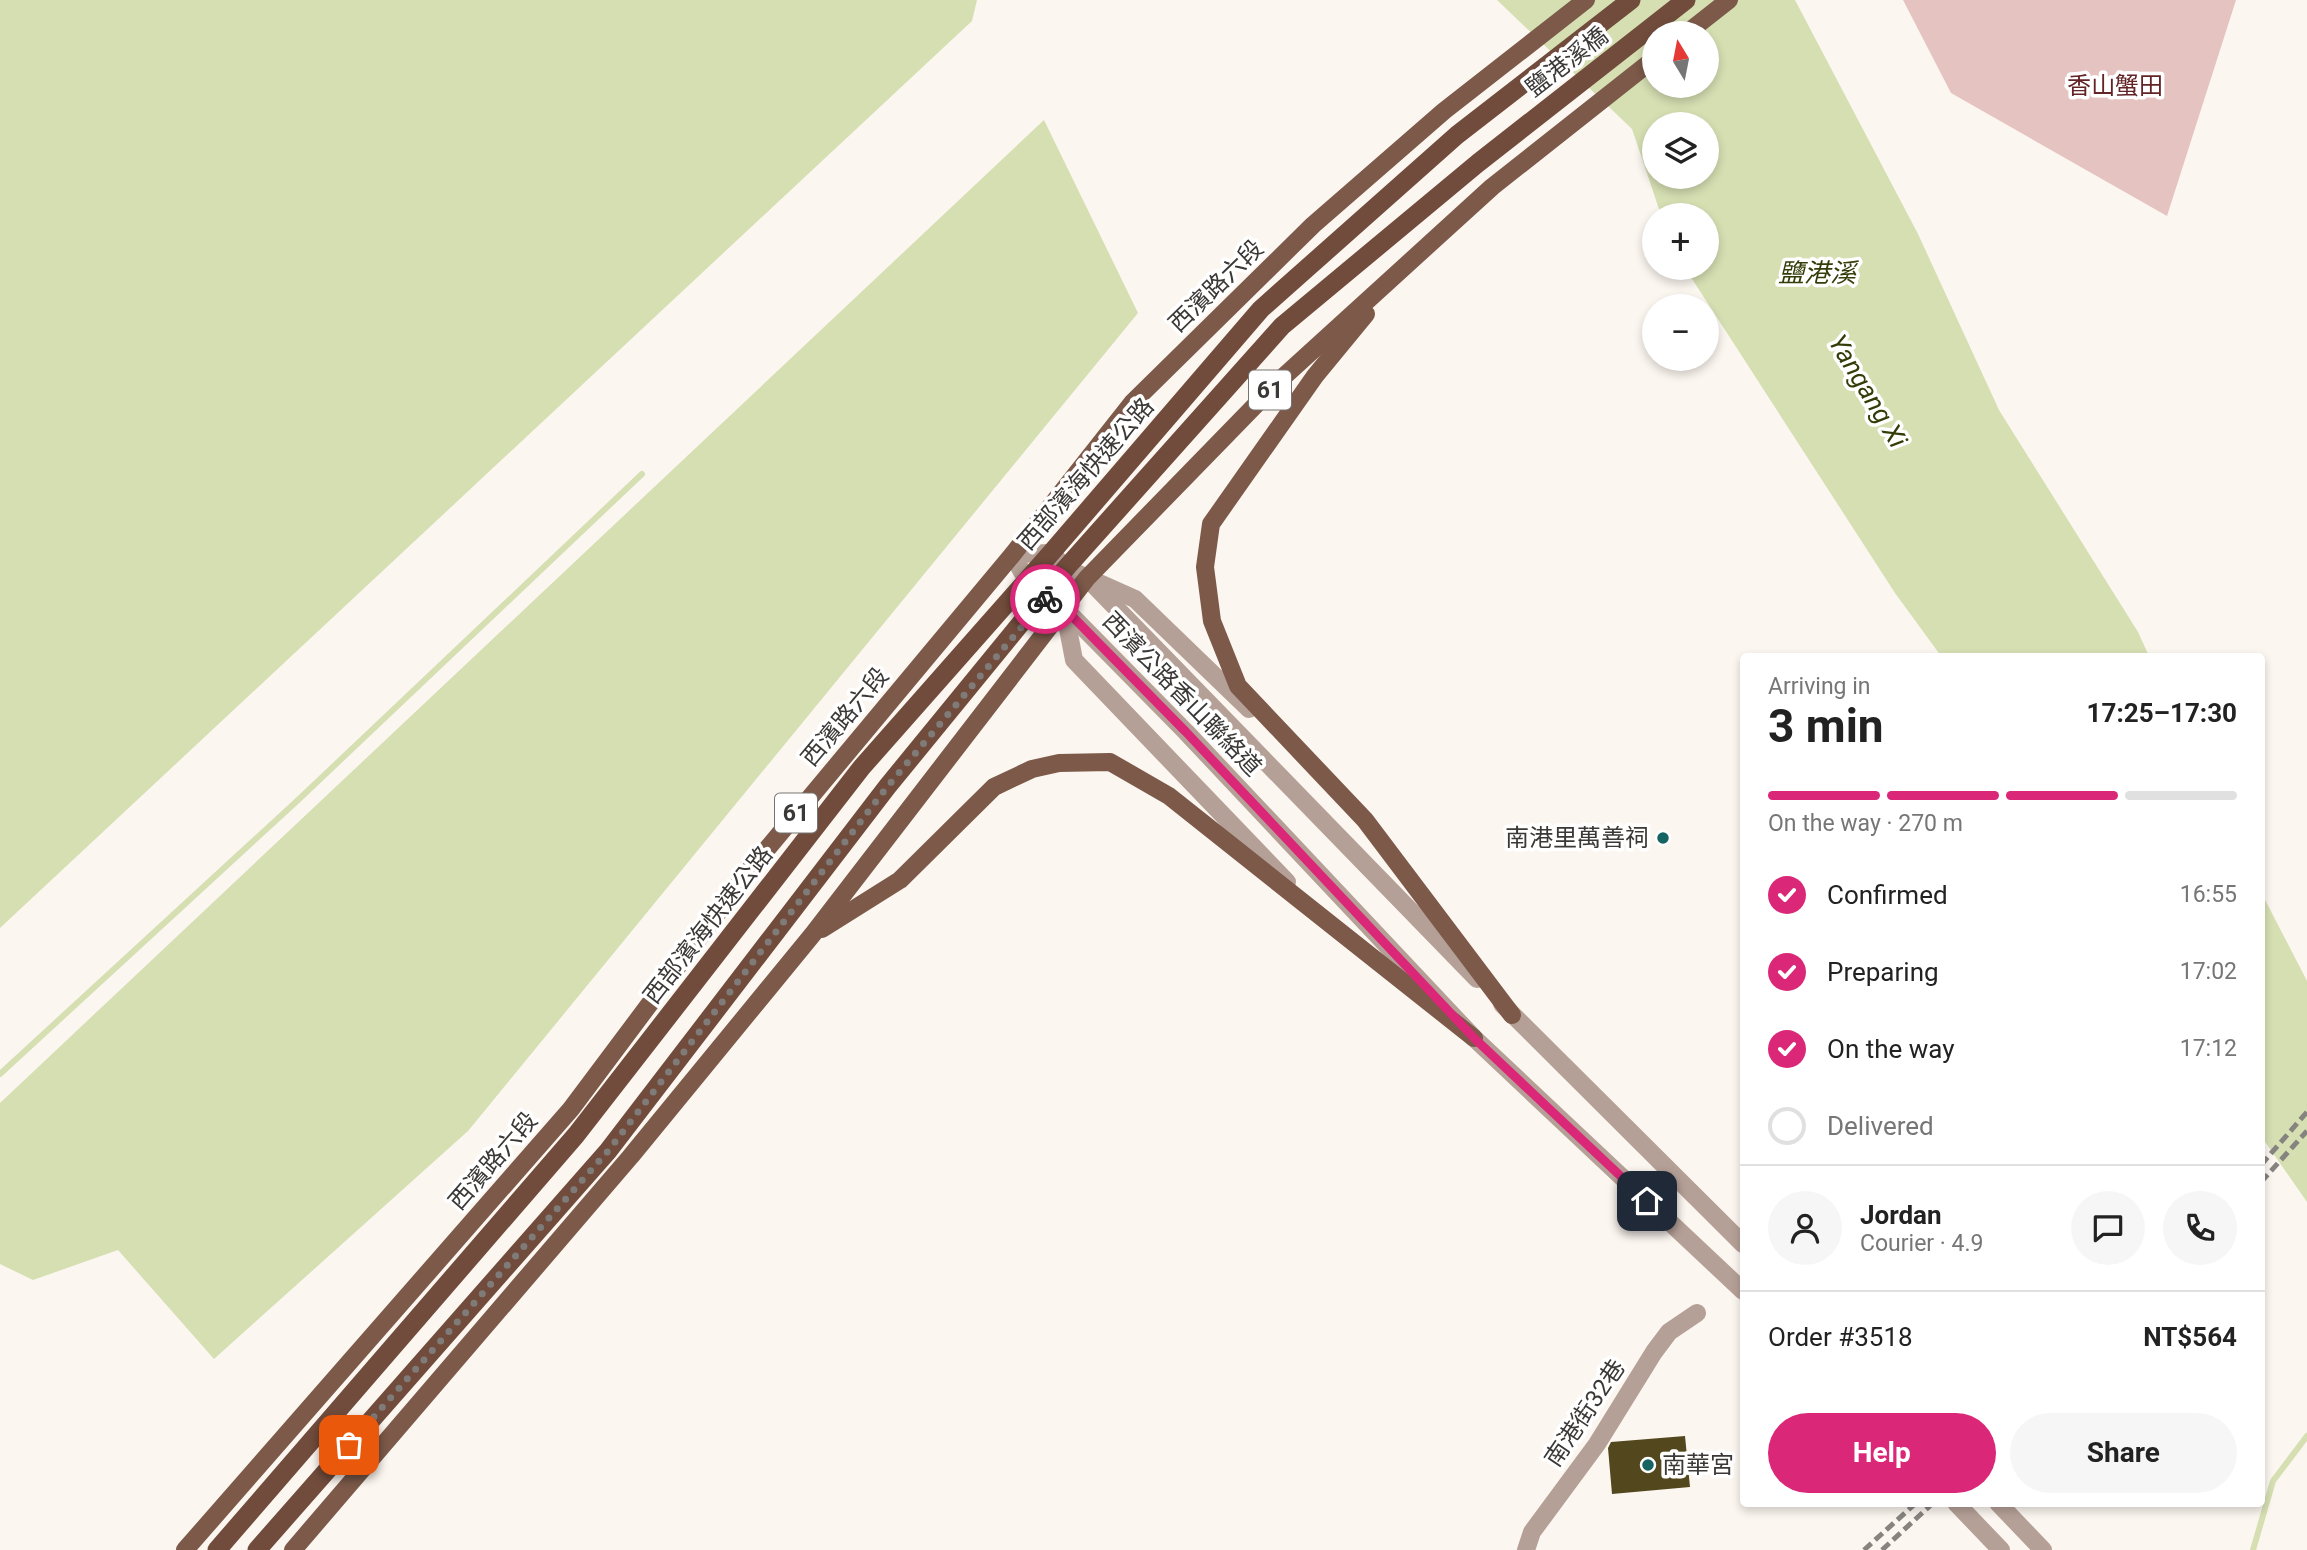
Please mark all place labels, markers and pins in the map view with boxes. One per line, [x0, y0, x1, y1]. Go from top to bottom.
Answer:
place label: 南港里萬善祠 [1505, 824, 1649, 852]
marker: 南港里萬善祠 [1655, 830, 1671, 846]
pin [1617, 1171, 1677, 1231]
pin [319, 1415, 379, 1475]
place label: 南華宮 [1662, 1451, 1734, 1479]
marker: 南華宮 [1640, 1457, 1656, 1473]

